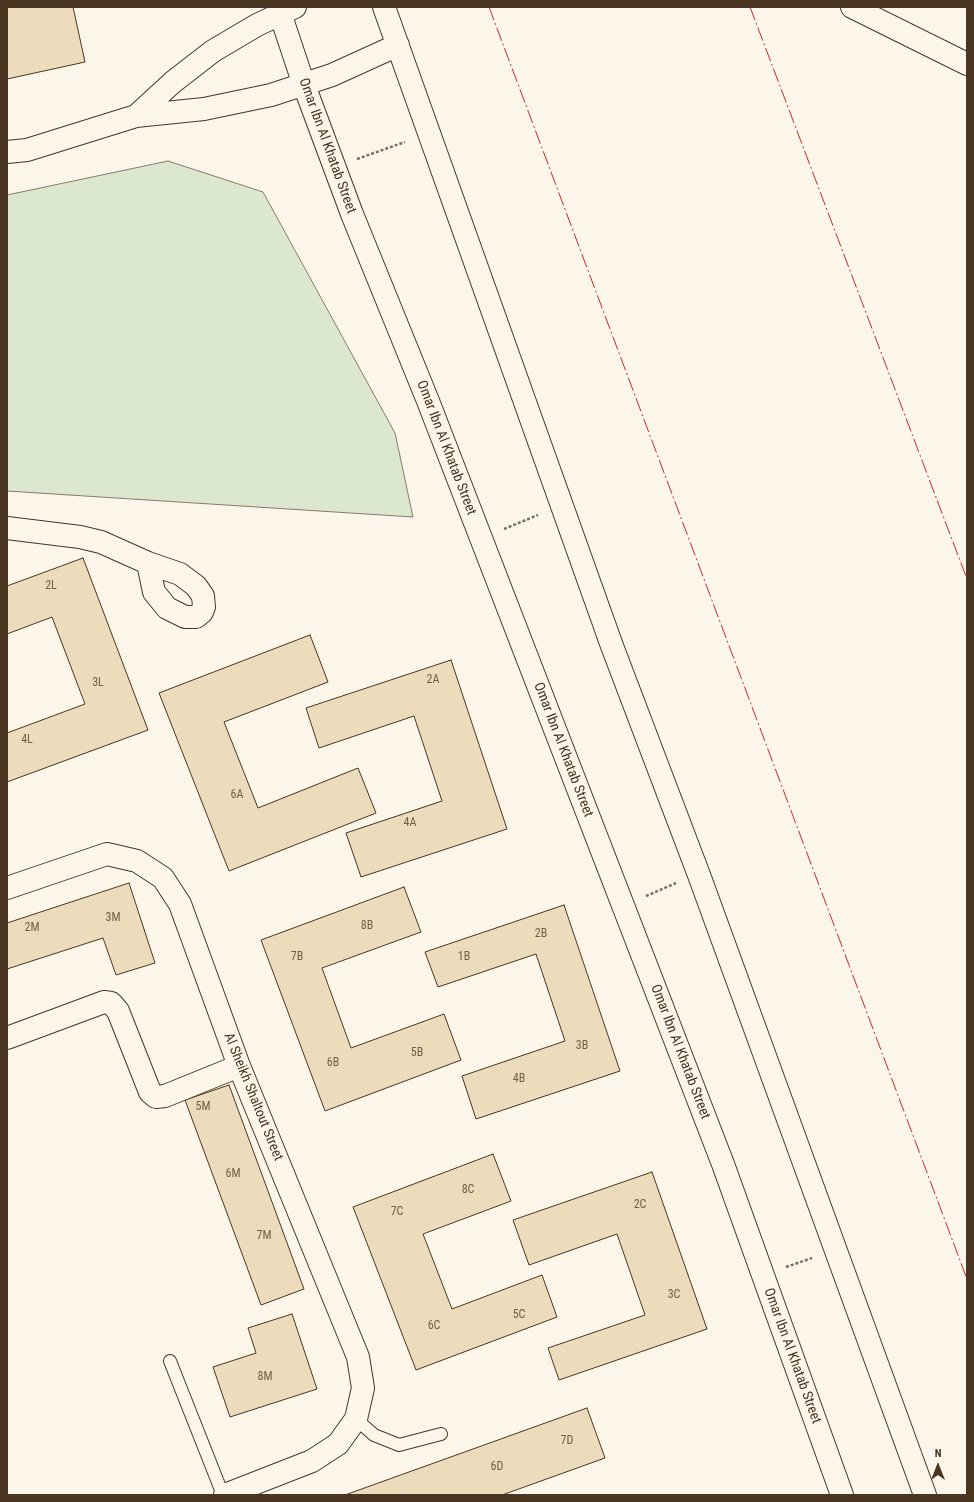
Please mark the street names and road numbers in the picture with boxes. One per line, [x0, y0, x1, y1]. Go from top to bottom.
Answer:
street label: Omar Ibn Al Khatab Street [295, 76, 359, 216]
street label: Omar Ibn Al Khatab Street [413, 378, 479, 518]
street label: Omar Ibn Al Khatab Street [530, 680, 596, 820]
street label: Omar Ibn Al Khatab Street [647, 982, 713, 1122]
street label: Al Sheikh Shaltout Street [220, 1031, 286, 1163]
street label: Omar Ibn Al Khatab Street [760, 1286, 824, 1426]

